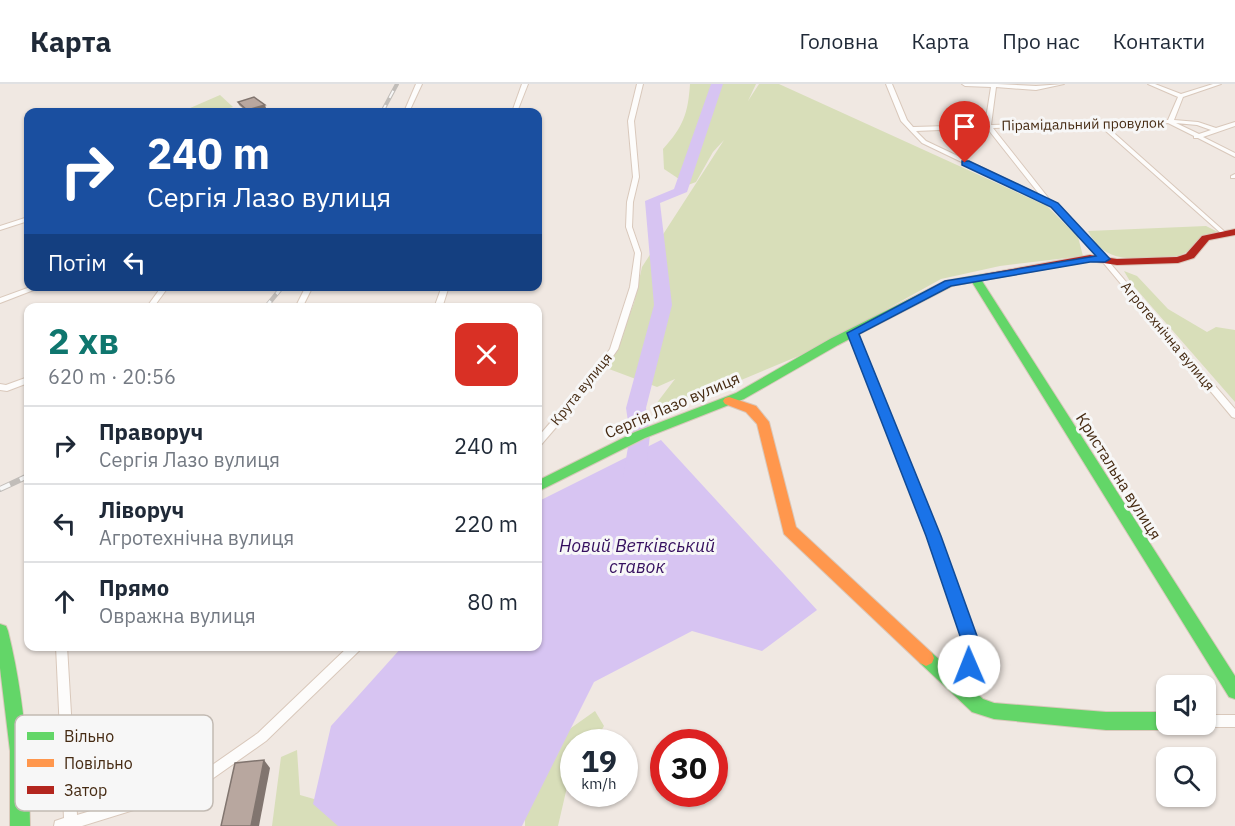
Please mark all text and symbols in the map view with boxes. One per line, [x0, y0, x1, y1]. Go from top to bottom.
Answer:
text: Карта [30, 23, 111, 60]
text: Головна [800, 27, 878, 55]
text: Карта [911, 27, 969, 55]
text: Про нас [1002, 27, 1080, 55]
text: Контакти [1113, 27, 1205, 55]
pin [939, 101, 990, 163]
icon: arrive [948, 110, 981, 143]
street label: Пірамідальний провулок [1001, 114, 1165, 134]
text: 240 m [147, 126, 270, 181]
icon: right [48, 132, 126, 210]
text: Сергія Лазо вулиця [147, 179, 391, 214]
icon: left [118, 246, 151, 279]
text: Потім [48, 248, 106, 277]
street label: Агротехнічна вулиця [1117, 278, 1219, 394]
text: 2 хв [48, 317, 119, 364]
button: close [455, 323, 518, 386]
street label: Крута вулиця [546, 349, 616, 429]
text: 620 m · 20:56 [48, 363, 176, 390]
street label: Сергія Лазо вулиця [601, 368, 743, 442]
street label: Кристальна вулиця [1072, 409, 1166, 543]
text: Праворуч [99, 417, 203, 446]
icon: right [48, 429, 81, 462]
text: 240 m [454, 431, 518, 460]
text: Сергія Лазо вулиця [99, 446, 280, 473]
text: Ліворуч [99, 495, 184, 524]
icon: left [48, 507, 81, 540]
text: 220 m [454, 509, 518, 538]
text: Агротехнічна вулиця [99, 524, 294, 551]
water label: Новий Ветківський ставок [559, 534, 715, 578]
text: Прямо [99, 573, 169, 602]
icon: ahead [48, 585, 81, 618]
text: 80 m [467, 587, 518, 616]
text: Овражна вулиця [99, 602, 256, 629]
position arrow [937, 634, 1001, 698]
map controls [1156, 675, 1216, 807]
button: sound [1156, 675, 1216, 735]
legend [15, 715, 213, 811]
text: Вільно [64, 726, 114, 746]
speed limit sign: 30 [650, 729, 728, 807]
text: 19 [581, 741, 617, 780]
button: search [1156, 747, 1216, 807]
text: Повільно [64, 753, 133, 773]
text: km/h [581, 774, 617, 793]
text: Затор [64, 780, 107, 800]

